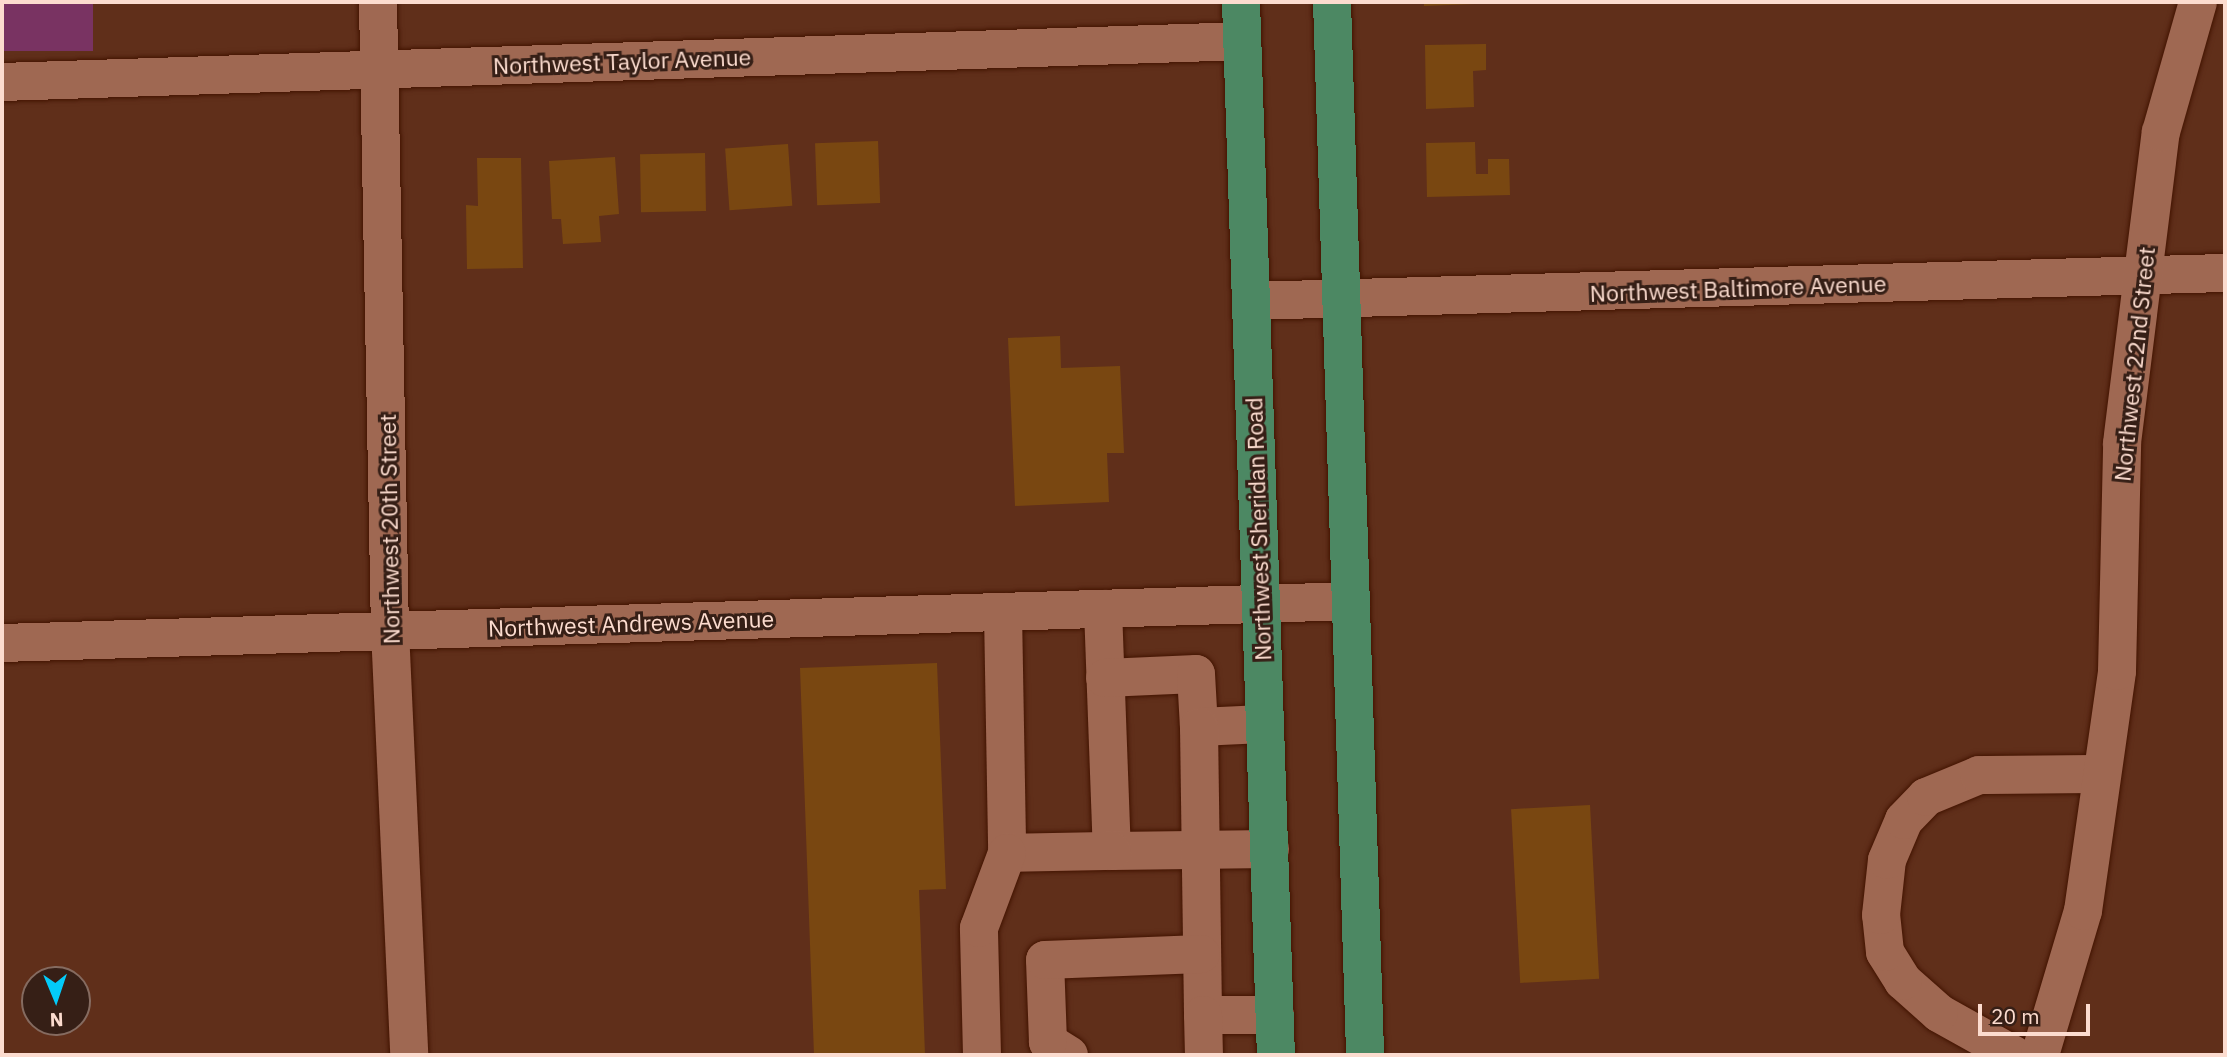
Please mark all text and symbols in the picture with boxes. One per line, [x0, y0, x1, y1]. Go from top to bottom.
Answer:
street label: Northwest Taylor Avenue [492, 43, 752, 79]
street label: Northwest 22nd Street [2108, 245, 2160, 483]
street label: Northwest Baltimore Avenue [1589, 269, 1887, 307]
street label: Northwest Sheridan Road [1240, 397, 1276, 661]
street label: Northwest 20th Street [373, 413, 405, 645]
street label: Northwest Andrews Avenue [487, 604, 775, 642]
north arrow [21, 966, 91, 1036]
scale bar [1982, 990, 2094, 1034]
text: 20 m [1991, 1002, 2040, 1030]
text: N [49, 1008, 64, 1032]

